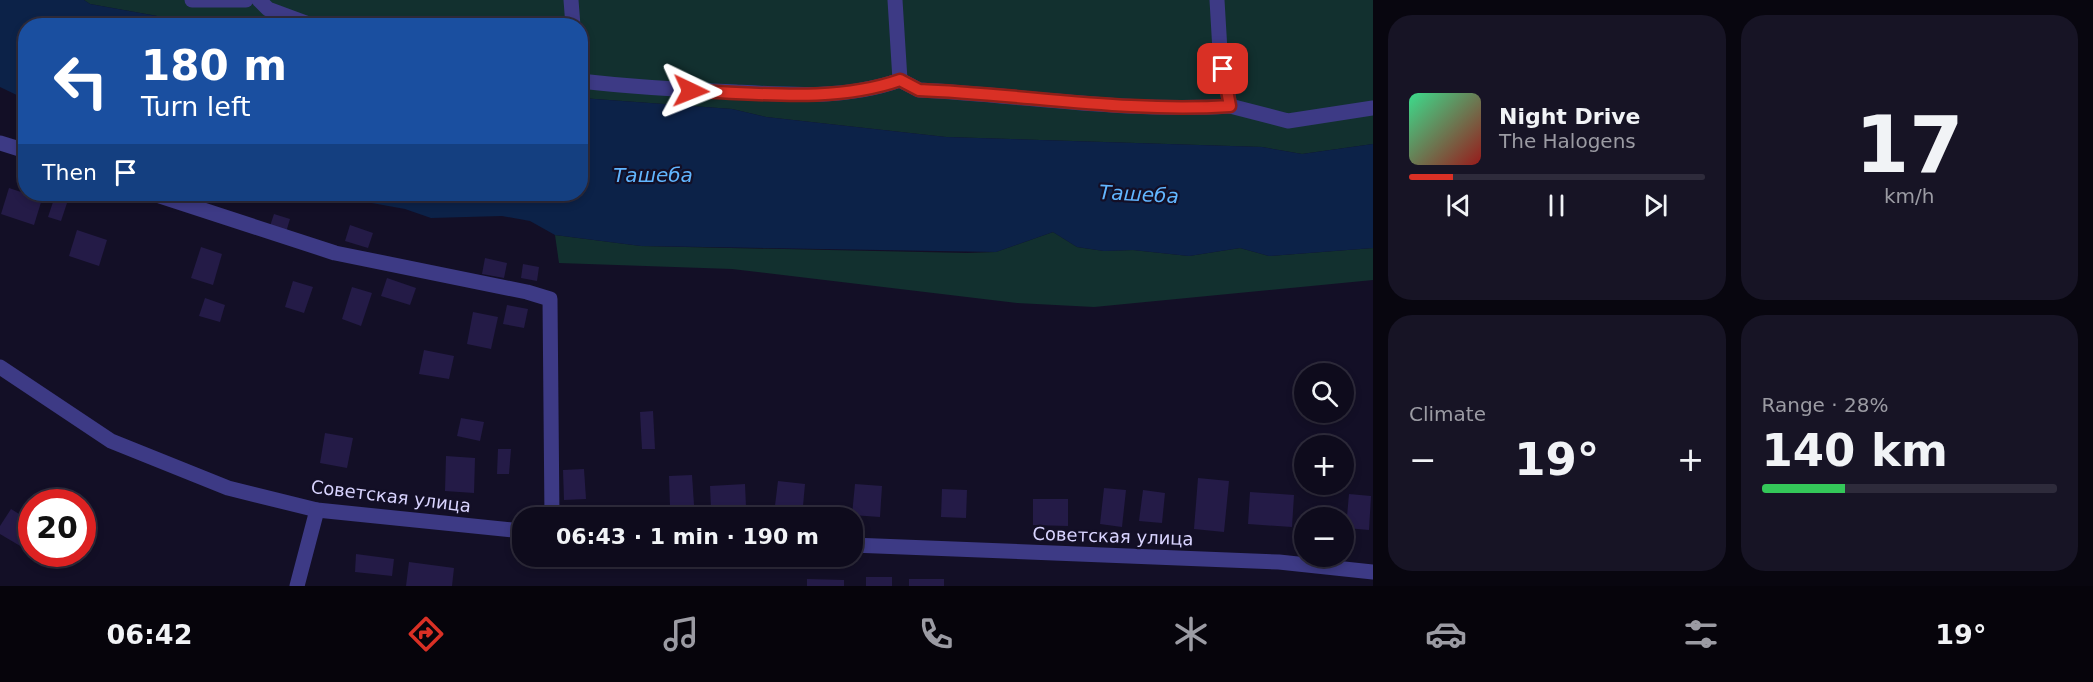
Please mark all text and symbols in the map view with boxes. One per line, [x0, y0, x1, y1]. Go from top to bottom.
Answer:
text: 180 m [141, 41, 287, 90]
icon: left [42, 42, 120, 120]
pin [1197, 43, 1248, 94]
icon: arrive [1206, 52, 1239, 85]
position arrow [659, 59, 723, 123]
text: Turn left [141, 91, 251, 122]
text: 17 [1855, 100, 1964, 190]
text: Night Drive [1499, 104, 1640, 129]
text: The Halogens [1499, 129, 1636, 153]
icon: arrive [109, 156, 142, 189]
text: Then [42, 160, 97, 185]
water label: Ташеба [613, 163, 693, 187]
water label: Ташеба [1099, 180, 1179, 208]
text: km/h [1884, 184, 1934, 208]
icon: previous [1442, 189, 1475, 222]
icon: pause [1540, 189, 1573, 222]
icon: next [1639, 189, 1672, 222]
map controls [1294, 363, 1354, 567]
button: search [1294, 363, 1354, 423]
text: Range · 28% [1762, 393, 1888, 417]
text: Climate [1409, 402, 1486, 426]
text: 140 km [1762, 424, 1948, 477]
text: 19° [1514, 433, 1599, 486]
button: + [1294, 435, 1354, 495]
text: − [1409, 440, 1437, 479]
text: + [1677, 440, 1705, 479]
street label: Советская улица [310, 476, 472, 516]
speed limit sign: 20 [18, 489, 96, 567]
button: − [1294, 507, 1354, 567]
street label: Советская улица [1032, 523, 1194, 549]
text: 06:43 · 1 min · 190 m [556, 524, 819, 549]
icon: directions [405, 613, 447, 655]
icon: music [660, 613, 702, 655]
icon: phone [915, 613, 957, 655]
icon: climate [1170, 613, 1212, 655]
icon: car [1425, 613, 1467, 655]
icon: filters [1680, 613, 1722, 655]
text: 06:42 [106, 619, 192, 650]
text: 19° [1935, 619, 1986, 650]

